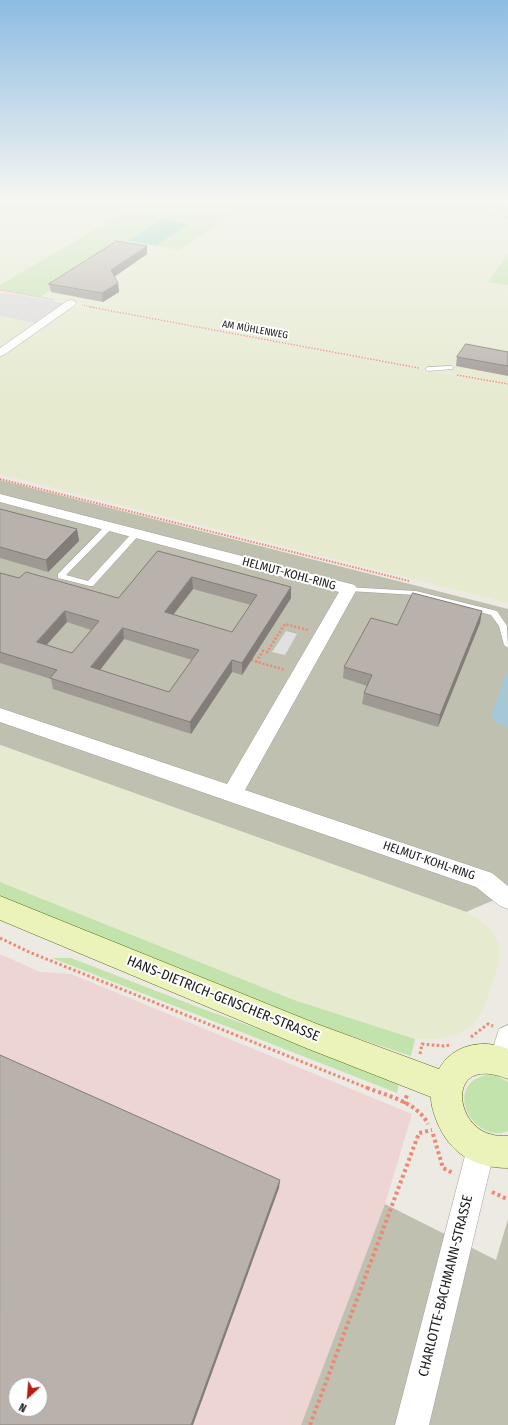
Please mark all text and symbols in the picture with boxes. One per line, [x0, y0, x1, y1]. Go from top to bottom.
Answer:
street label: AM MÜHLENWEG [221, 318, 289, 342]
street label: HELMUT-KOHL-RING [241, 555, 337, 593]
street label: HELMUT-KOHL-RING [381, 838, 477, 884]
street label: HANS-DIETRICH-GENSCHER-STRASSE [124, 953, 322, 1045]
street label: CHARLOTTE-BACHMANN-STRASSE [415, 1193, 477, 1379]
north arrow [8, 1377, 48, 1417]
text: N [17, 1400, 29, 1415]

